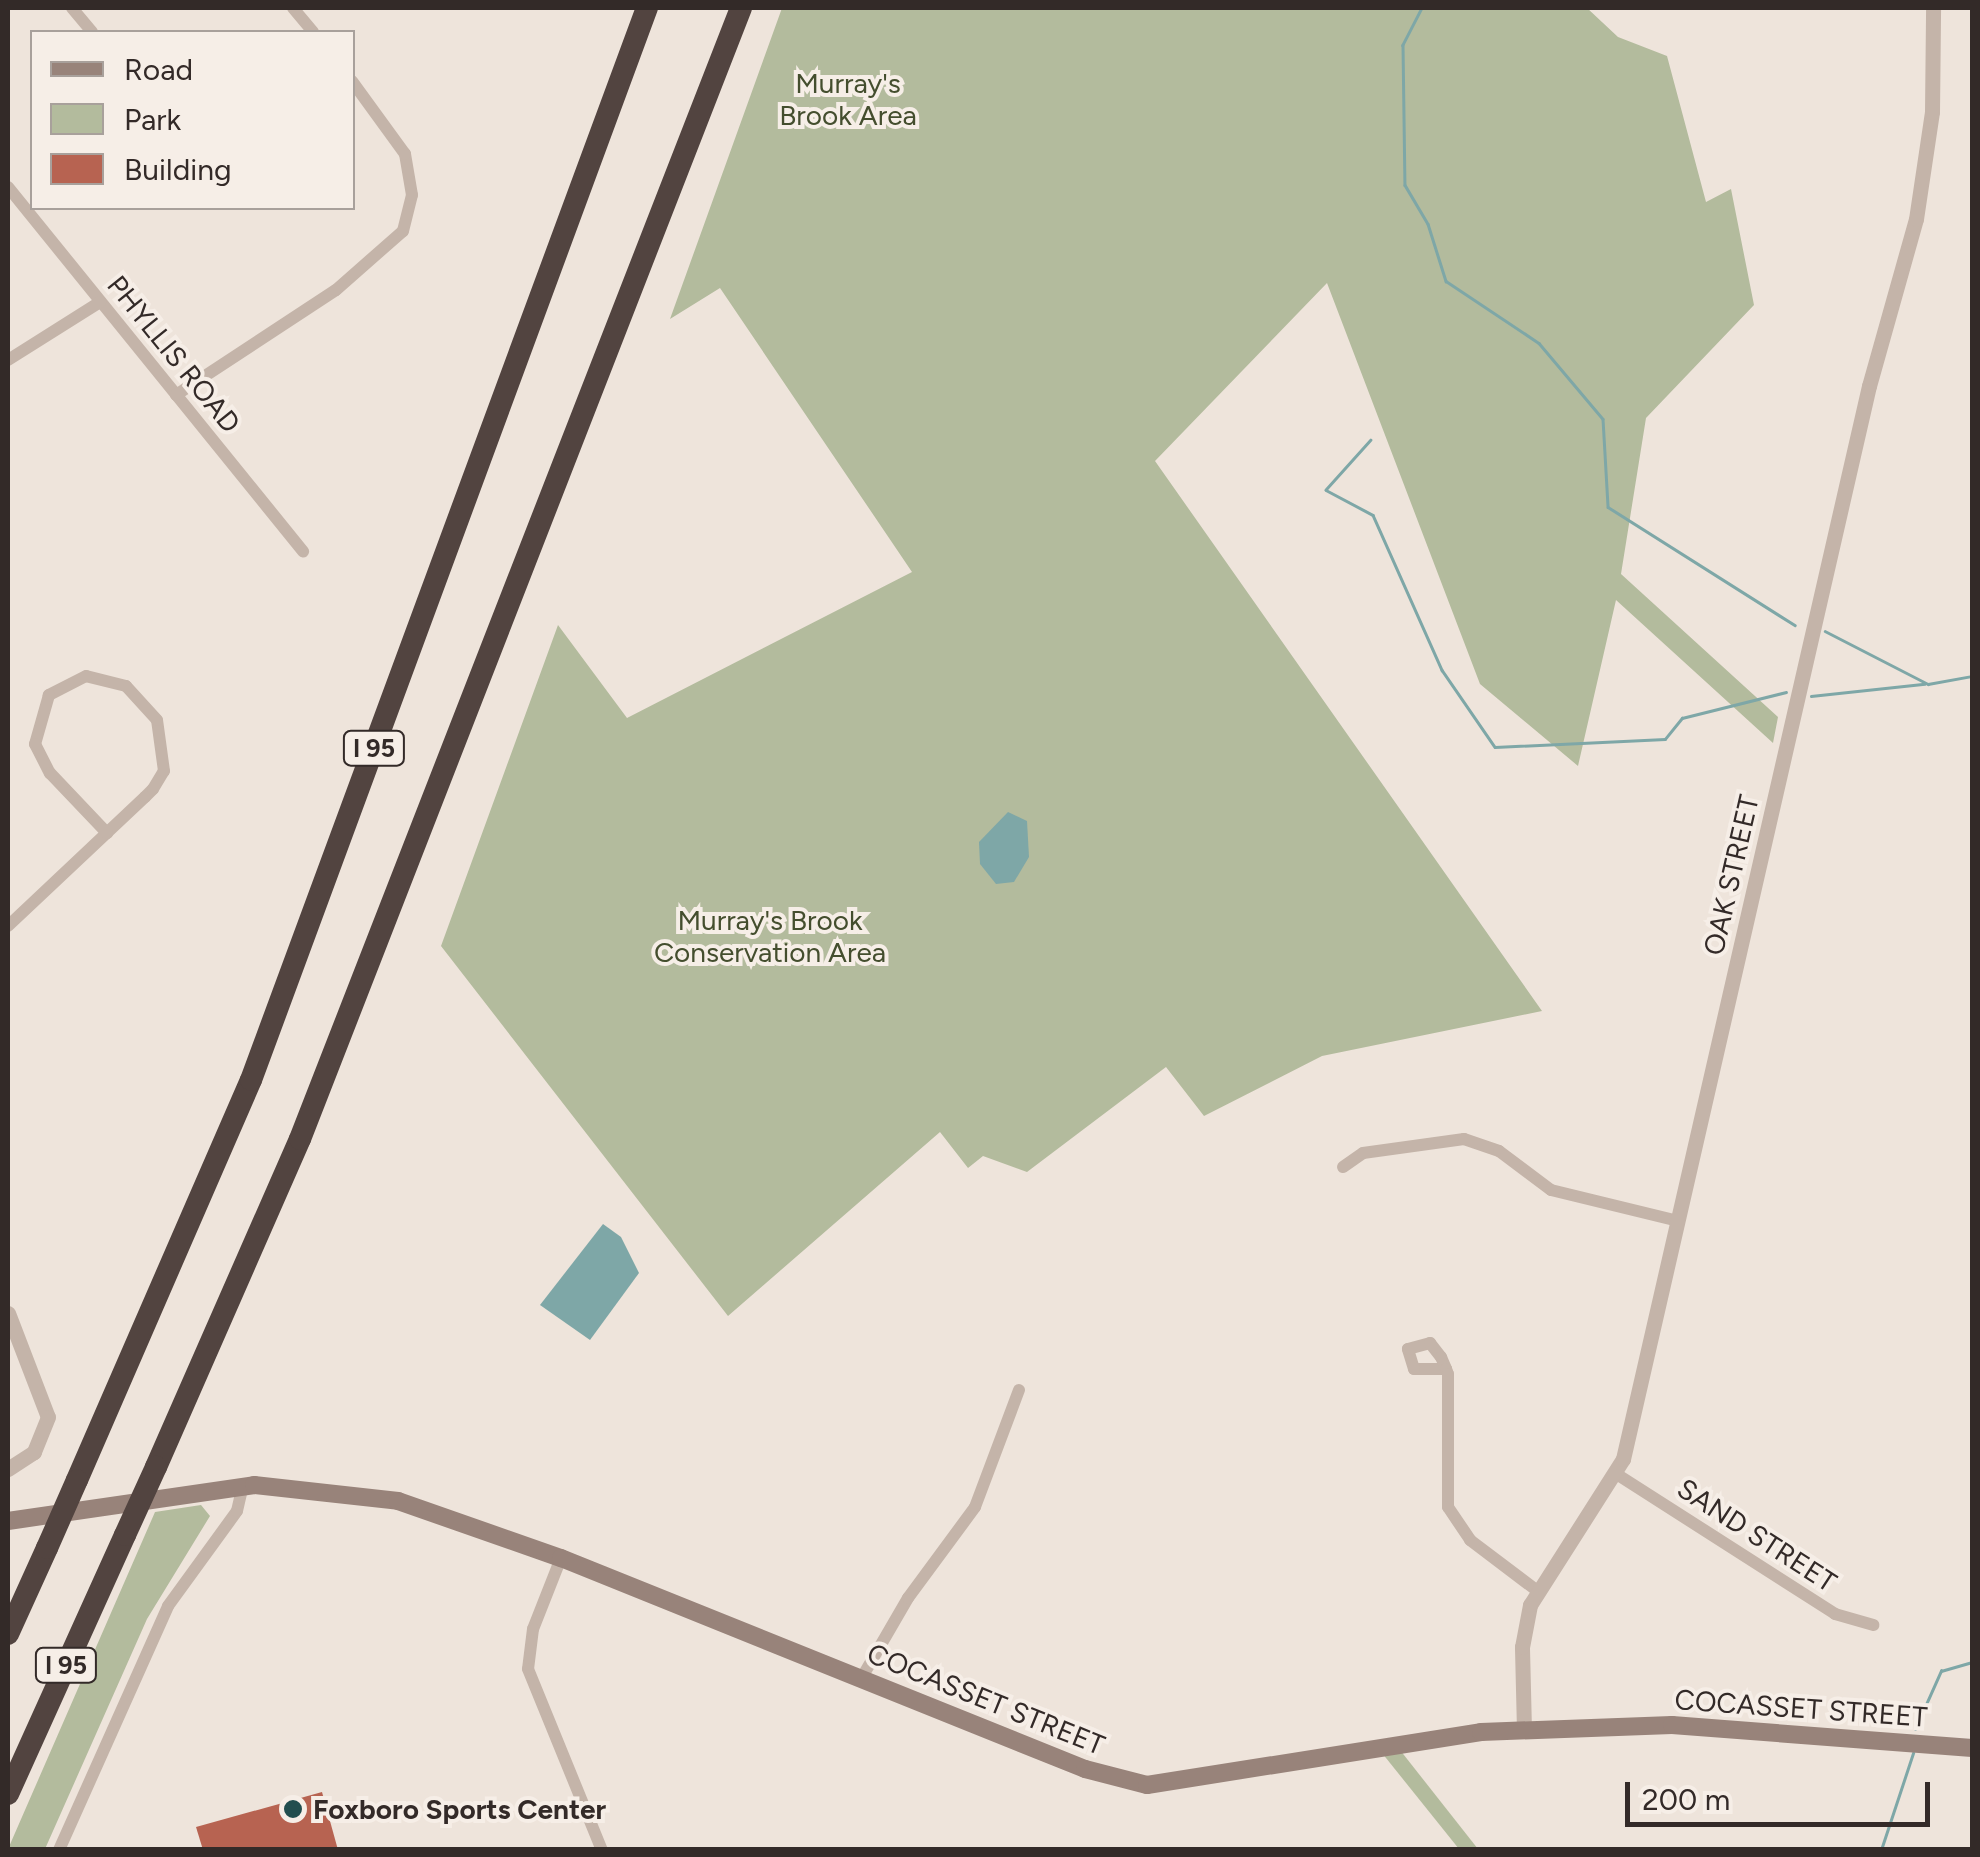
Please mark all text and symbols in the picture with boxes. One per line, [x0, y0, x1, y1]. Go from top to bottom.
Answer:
legend [30, 30, 355, 210]
text: Road [124, 51, 193, 88]
park label: Murray's Brook Area [779, 66, 917, 132]
text: Park [124, 101, 181, 138]
text: Building [124, 151, 232, 188]
street label: PHYLLIS ROAD [100, 269, 248, 439]
road number: I 95 [342, 728, 406, 768]
street label: OAK STREET [1696, 792, 1766, 958]
park label: Murray's Brook Conservation Area [654, 903, 886, 969]
street label: SAND STREET [1671, 1471, 1843, 1599]
street label: COCASSET STREET [862, 1636, 1110, 1762]
road number: I 95 [34, 1645, 98, 1685]
street label: COCASSET STREET [1674, 1682, 1928, 1734]
scale bar [1630, 1762, 1935, 1824]
text: 200 m [1642, 1781, 1730, 1818]
place label: Foxboro Sports Center [313, 1792, 606, 1826]
marker: Foxboro Sports Center [282, 1798, 304, 1820]

